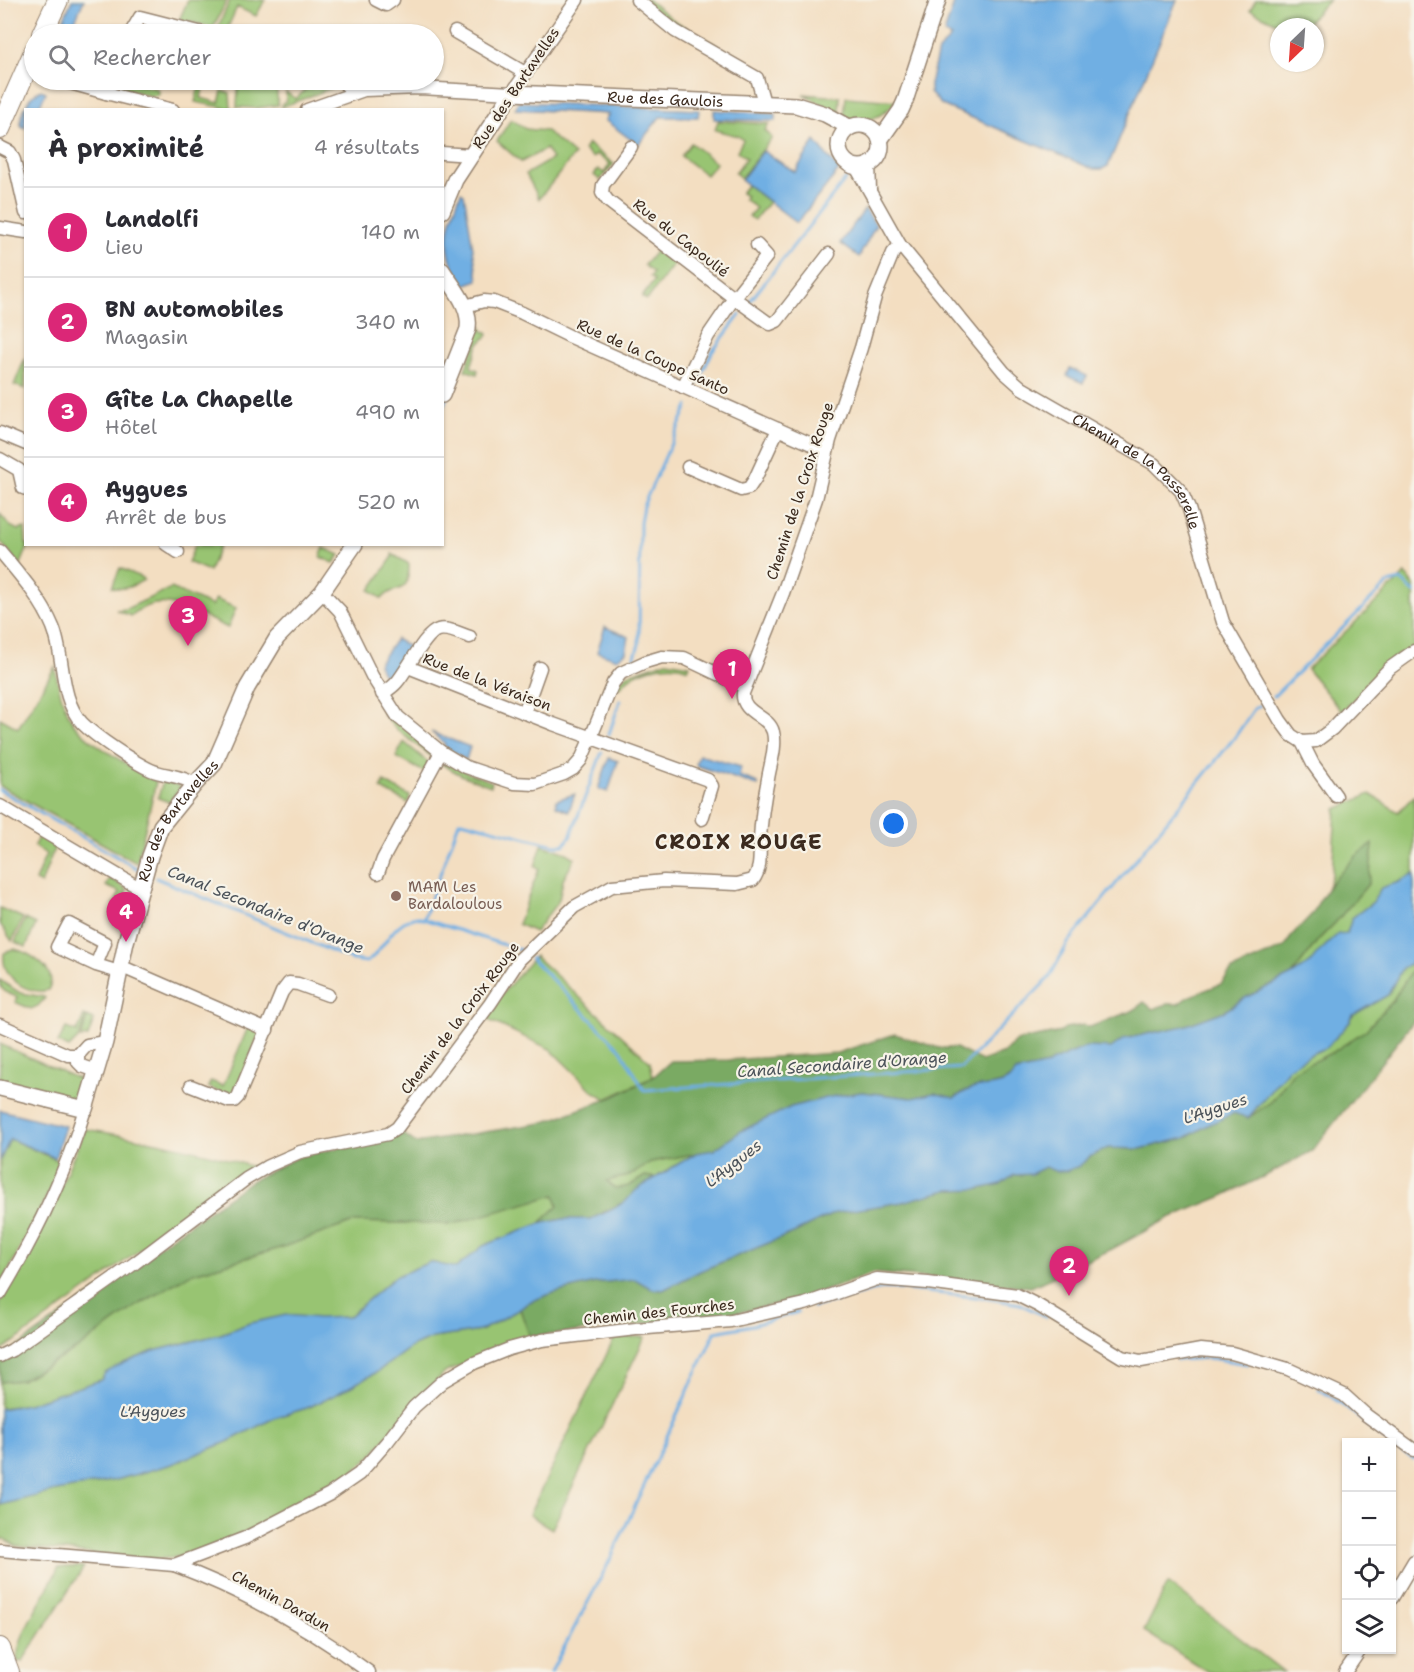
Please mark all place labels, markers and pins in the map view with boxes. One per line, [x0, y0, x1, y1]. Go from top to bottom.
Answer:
pin: 3 [168, 596, 207, 646]
pin: 1 [712, 650, 752, 699]
place label: MAM Les Bardaloulous [408, 877, 503, 914]
marker: MAM Les Bardaloulous [389, 889, 403, 903]
pin: 4 [106, 892, 146, 942]
pin: 2 [1050, 1246, 1088, 1296]

